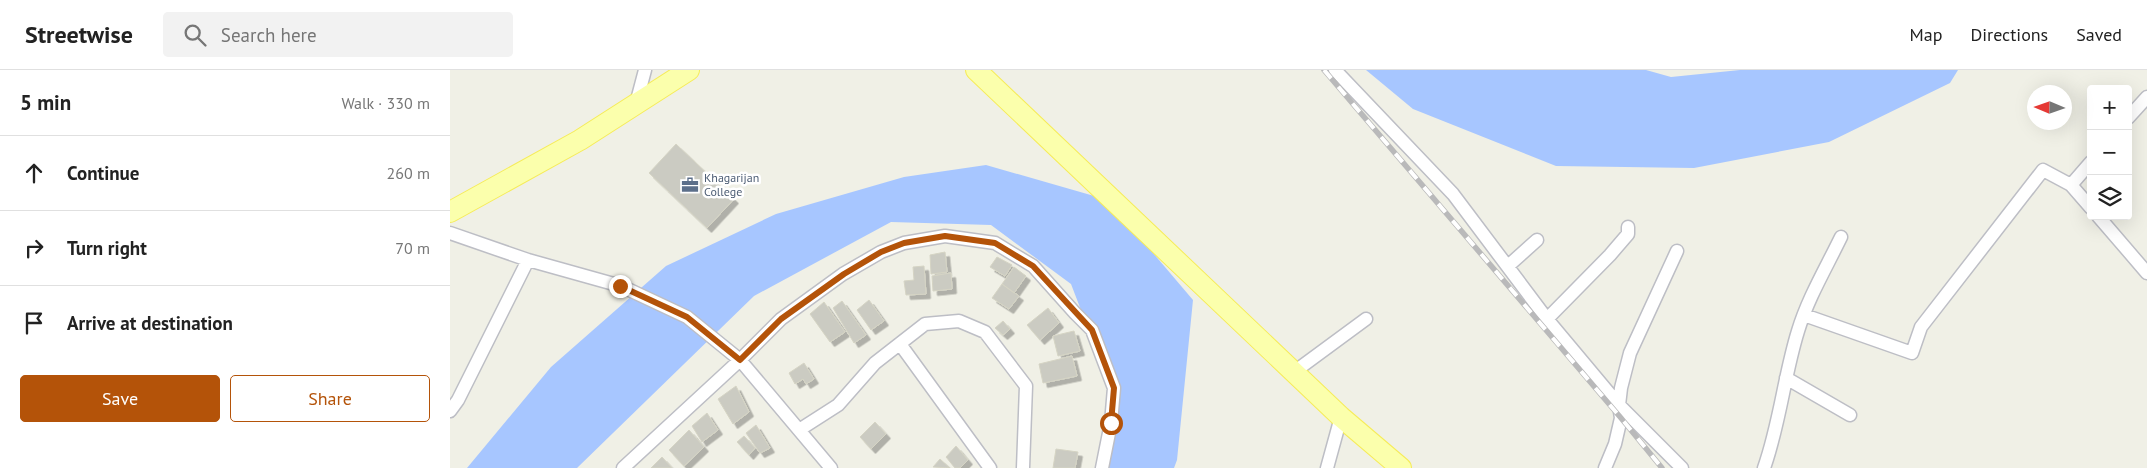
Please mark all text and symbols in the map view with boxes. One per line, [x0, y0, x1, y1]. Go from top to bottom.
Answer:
search box [163, 12, 513, 57]
text: Streetwise [25, 19, 133, 50]
icon: search [181, 21, 209, 49]
text: Search here [221, 23, 317, 47]
text: Map [1910, 23, 1942, 46]
text: Directions [1970, 23, 2048, 46]
text: Saved [2076, 23, 2122, 46]
north arrow [2027, 85, 2072, 130]
map controls [2087, 85, 2132, 220]
button: + [2087, 85, 2132, 130]
text: 5 min [20, 89, 71, 116]
text: Walk · 330 m [341, 93, 430, 113]
button: − [2087, 130, 2132, 175]
icon: ahead [20, 159, 48, 187]
text: Continue [67, 161, 139, 185]
text: 260 m [387, 163, 430, 183]
place label: Khagarijan College [704, 170, 759, 199]
office icon: Khagarijan College [680, 175, 700, 195]
button: layers [2087, 175, 2132, 220]
icon: right [20, 234, 48, 262]
text: Turn right [67, 236, 147, 260]
text: 70 m [395, 238, 430, 258]
route end [609, 275, 632, 298]
icon: arrive [20, 309, 48, 337]
text: Arrive at destination [67, 311, 233, 335]
button: Save [20, 375, 220, 422]
button: Share [230, 375, 430, 422]
route start [1100, 412, 1123, 435]

